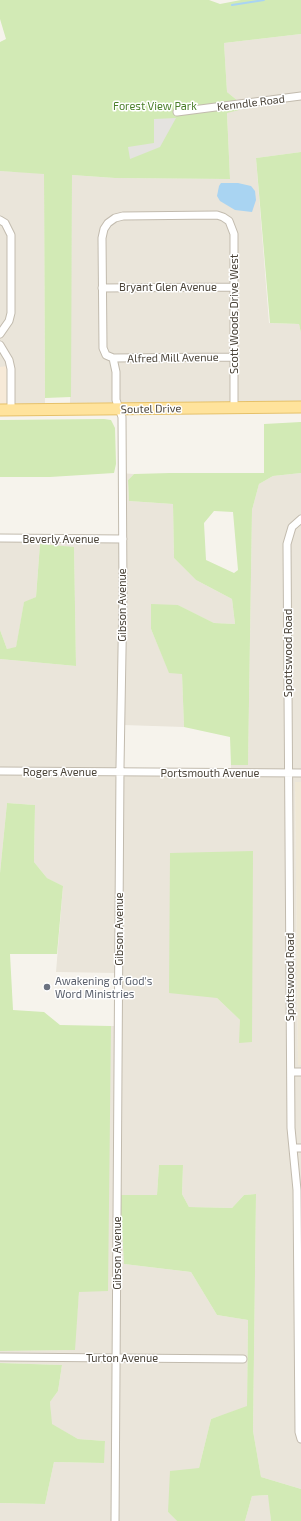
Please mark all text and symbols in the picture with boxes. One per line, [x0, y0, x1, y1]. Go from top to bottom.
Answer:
street label: Kenndle Road [216, 92, 286, 114]
park label: Forest View Park [113, 99, 197, 113]
street label: Scott Woods Drive West [227, 254, 241, 374]
street label: Bryant Glen Avenue [119, 280, 217, 294]
street label: Alfred Mill Avenue [127, 351, 219, 365]
street label: Soutel Drive [121, 402, 181, 416]
street label: Beverly Avenue [23, 532, 99, 546]
street label: Gibson Avenue [115, 568, 129, 642]
street label: Spottswood Road [281, 609, 295, 697]
street label: Rogers Avenue [23, 765, 97, 779]
street label: Portsmouth Avenue [161, 766, 259, 780]
street label: Gibson Avenue [112, 892, 126, 966]
street label: Spottswood Road [283, 933, 297, 1021]
place label: Awakening of God's Word Ministries [55, 974, 152, 1000]
marker: Awakening of God's Word Ministries [42, 982, 52, 992]
street label: Gibson Avenue [110, 1216, 124, 1290]
street label: Turton Avenue [86, 1351, 158, 1365]

